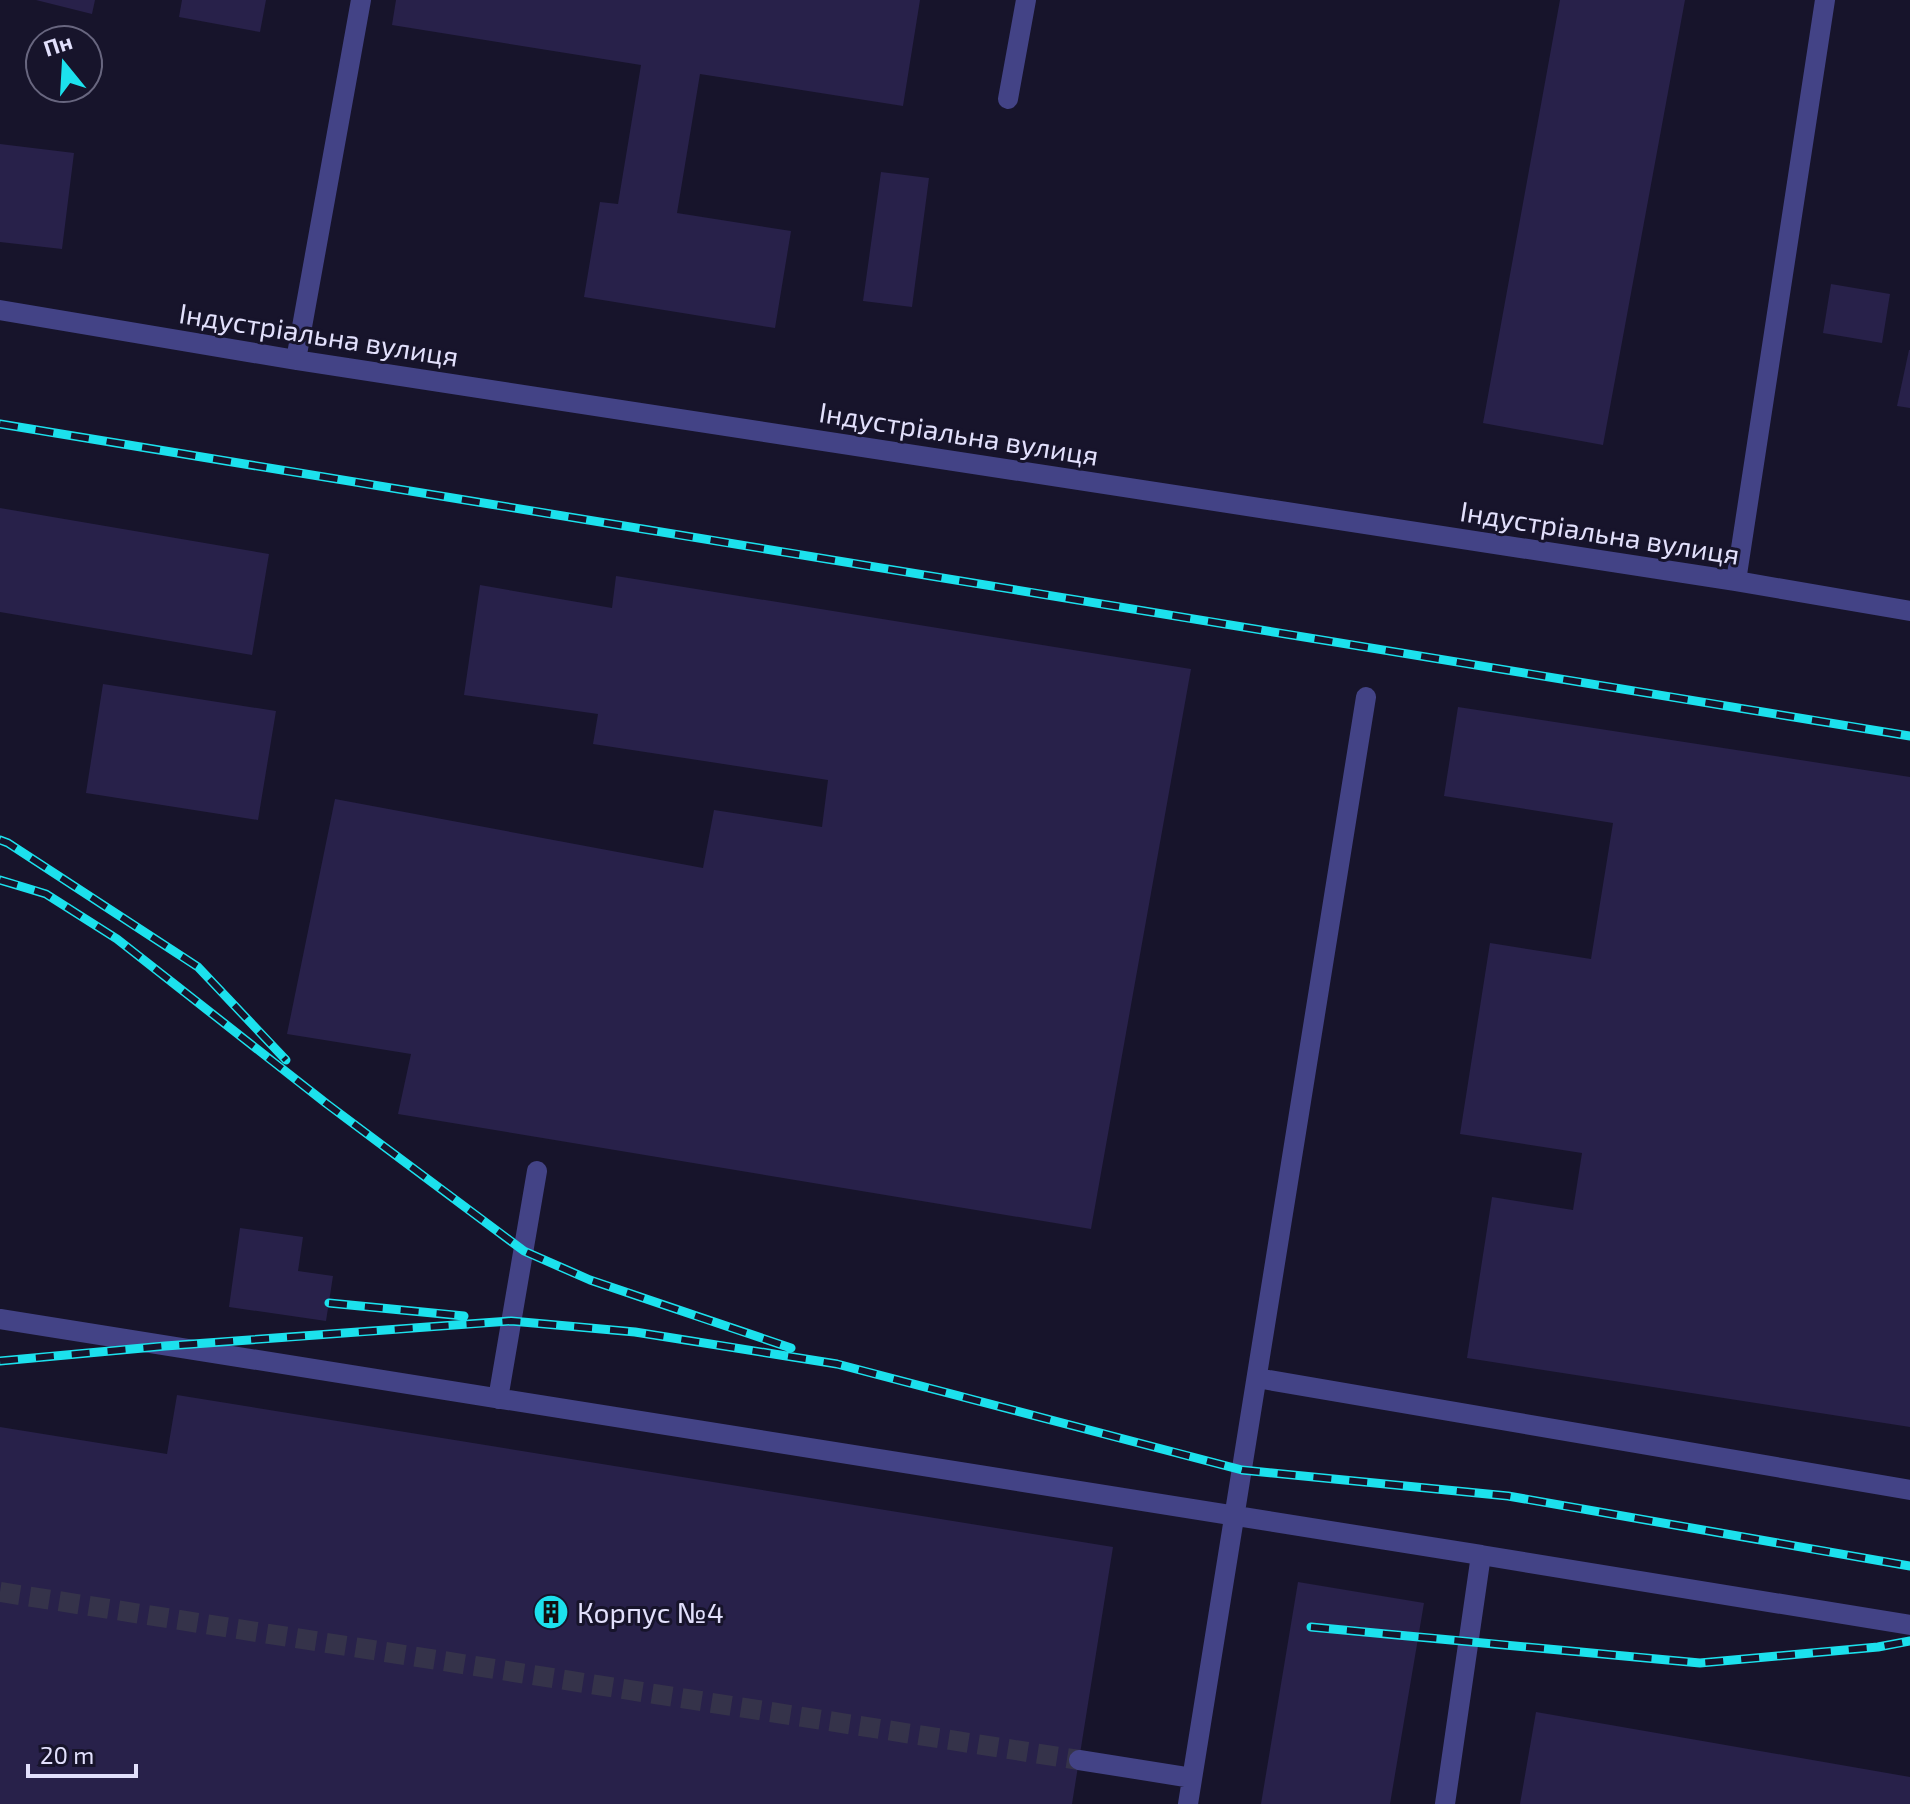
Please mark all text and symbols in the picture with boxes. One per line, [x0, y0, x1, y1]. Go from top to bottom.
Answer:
north arrow [24, 24, 104, 104]
text: Пн [40, 27, 75, 61]
street label: Індустріальна вулиця [177, 295, 461, 373]
street label: Індустріальна вулиця [817, 394, 1101, 472]
street label: Індустріальна вулиця [1458, 493, 1742, 571]
building icon: Корпус №4 [532, 1593, 570, 1631]
place label: Корпус №4 [577, 1595, 724, 1629]
scale bar [28, 1728, 136, 1778]
text: 20 m [40, 1740, 94, 1769]

